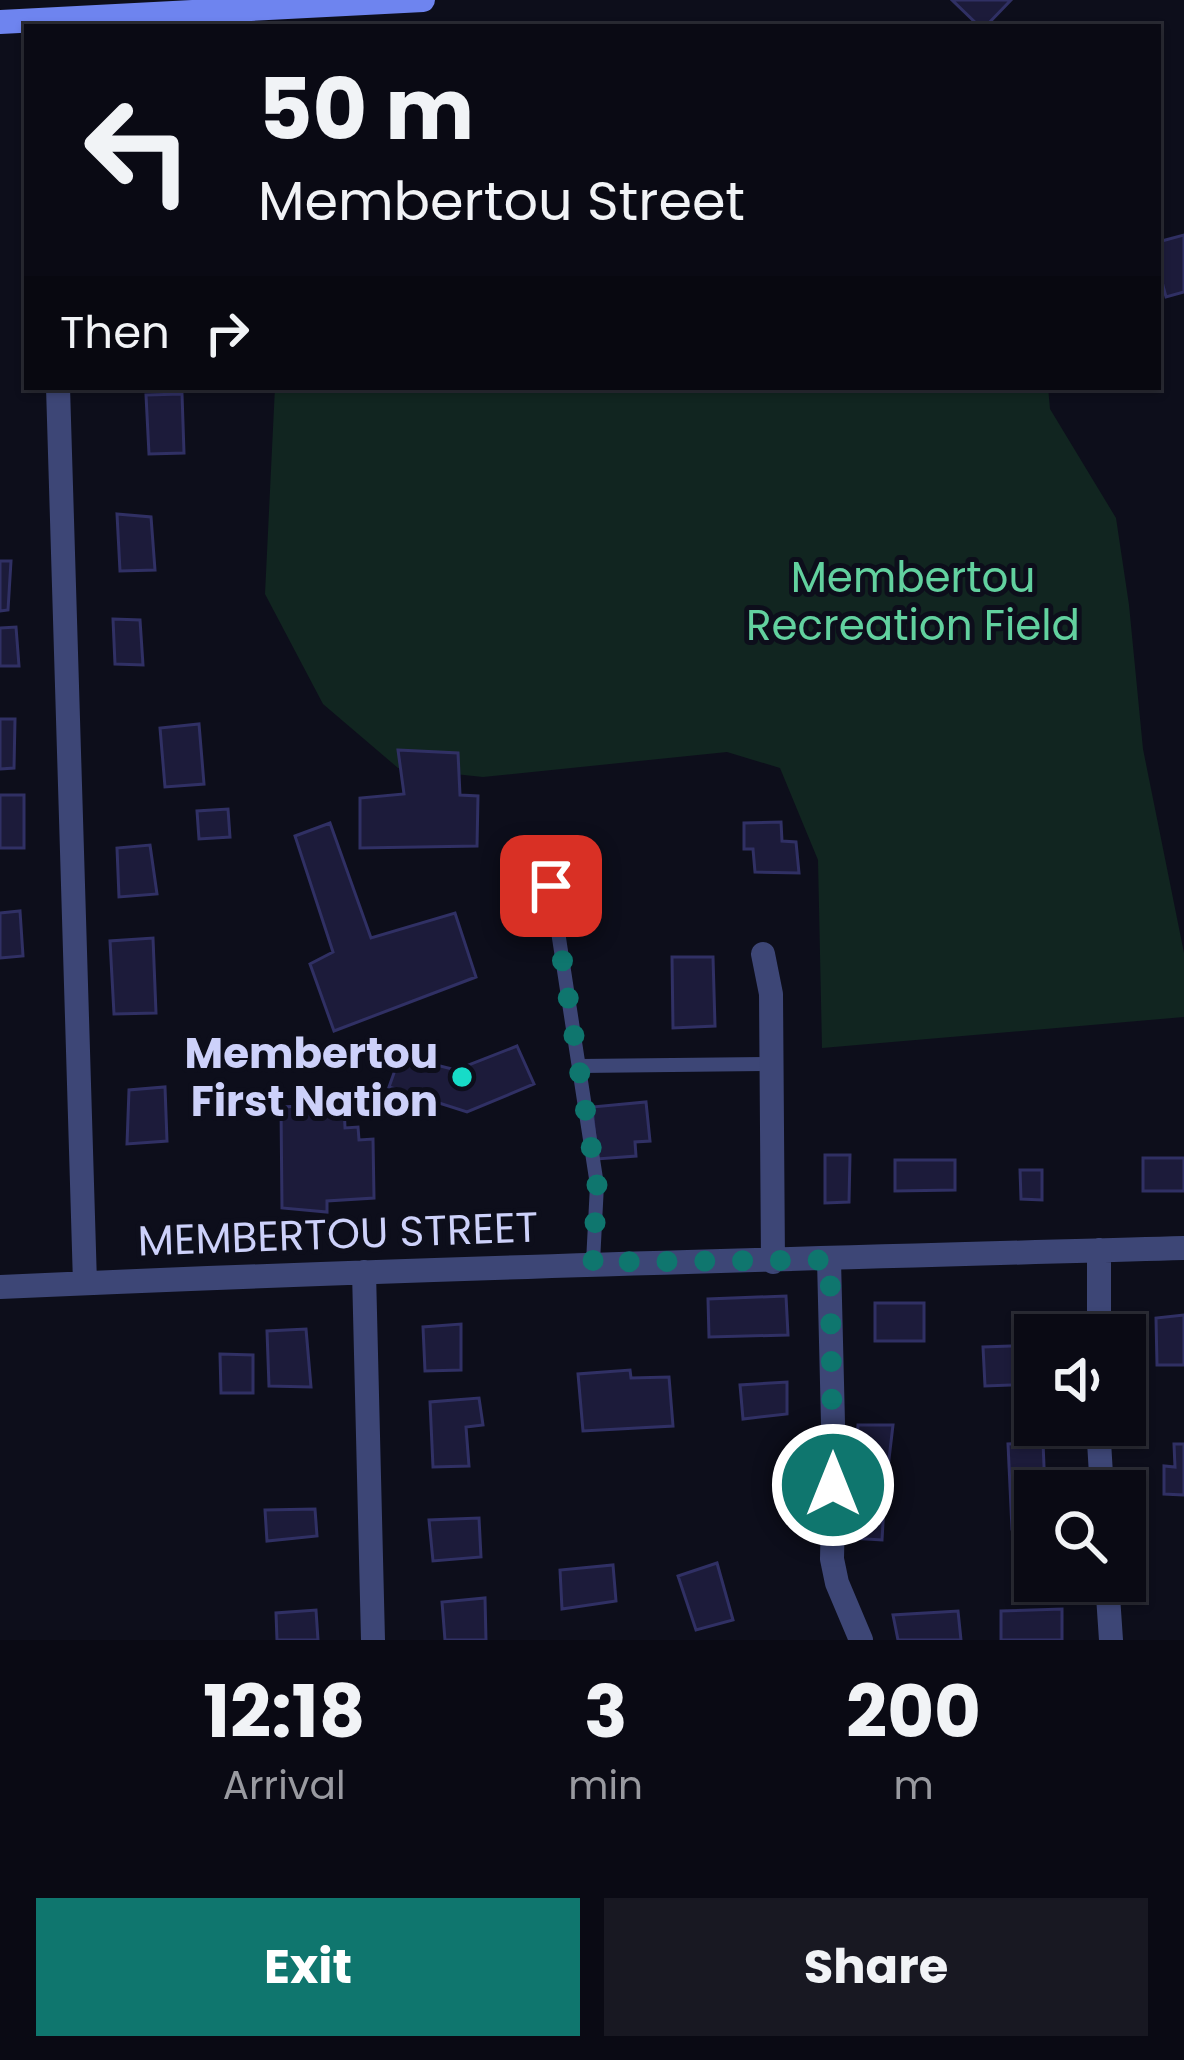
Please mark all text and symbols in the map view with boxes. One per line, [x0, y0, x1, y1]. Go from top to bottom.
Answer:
text: 50 m [258, 51, 474, 168]
icon: left [60, 72, 216, 228]
text: Membertou Street [258, 163, 745, 239]
icon: right [194, 300, 260, 366]
text: Then [60, 301, 170, 364]
park label: Membertou Recreation Field [746, 548, 1080, 655]
pin [500, 835, 602, 937]
icon: arrive [518, 853, 584, 919]
place label: Membertou First Nation [185, 1024, 438, 1131]
marker: Membertou First Nation [449, 1064, 475, 1090]
street label: MEMBERTOU STREET [137, 1198, 539, 1270]
map controls [1014, 1314, 1146, 1602]
button: sound [1014, 1314, 1146, 1446]
position arrow [770, 1422, 896, 1548]
button: search [1014, 1470, 1146, 1602]
text: 12:18 [203, 1661, 365, 1762]
text: 3 [584, 1661, 627, 1762]
text: 200 [846, 1661, 981, 1762]
text: Arrival [223, 1758, 346, 1813]
text: min [568, 1758, 643, 1813]
text: m [893, 1758, 934, 1813]
button: Exit [36, 1898, 580, 2036]
button: Share [604, 1898, 1148, 2036]

